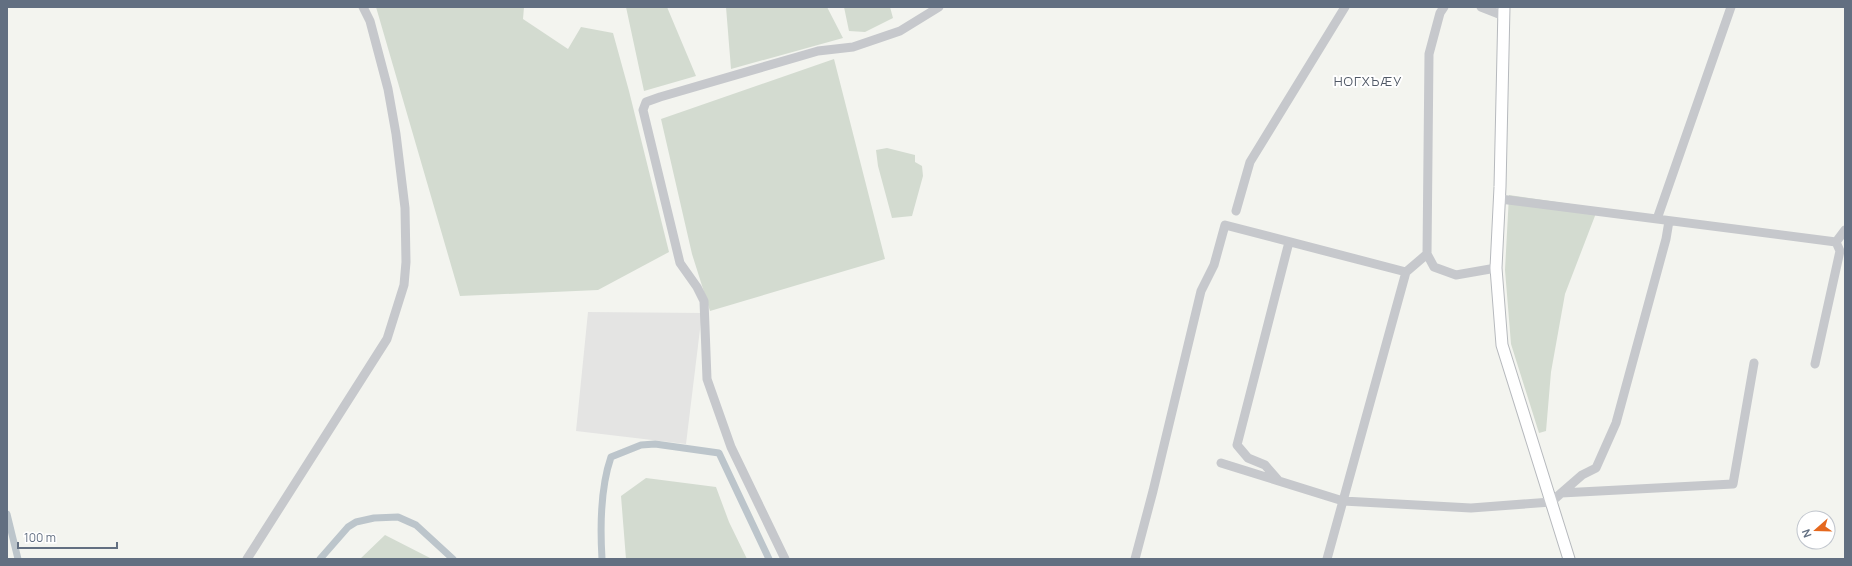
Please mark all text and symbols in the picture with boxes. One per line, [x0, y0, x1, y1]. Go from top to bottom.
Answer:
district label: НОГХЪÆУ [1334, 72, 1402, 90]
north arrow [1796, 510, 1836, 550]
scale bar [18, 524, 117, 550]
text: N [1798, 527, 1815, 540]
text: 100 m [24, 529, 56, 546]

